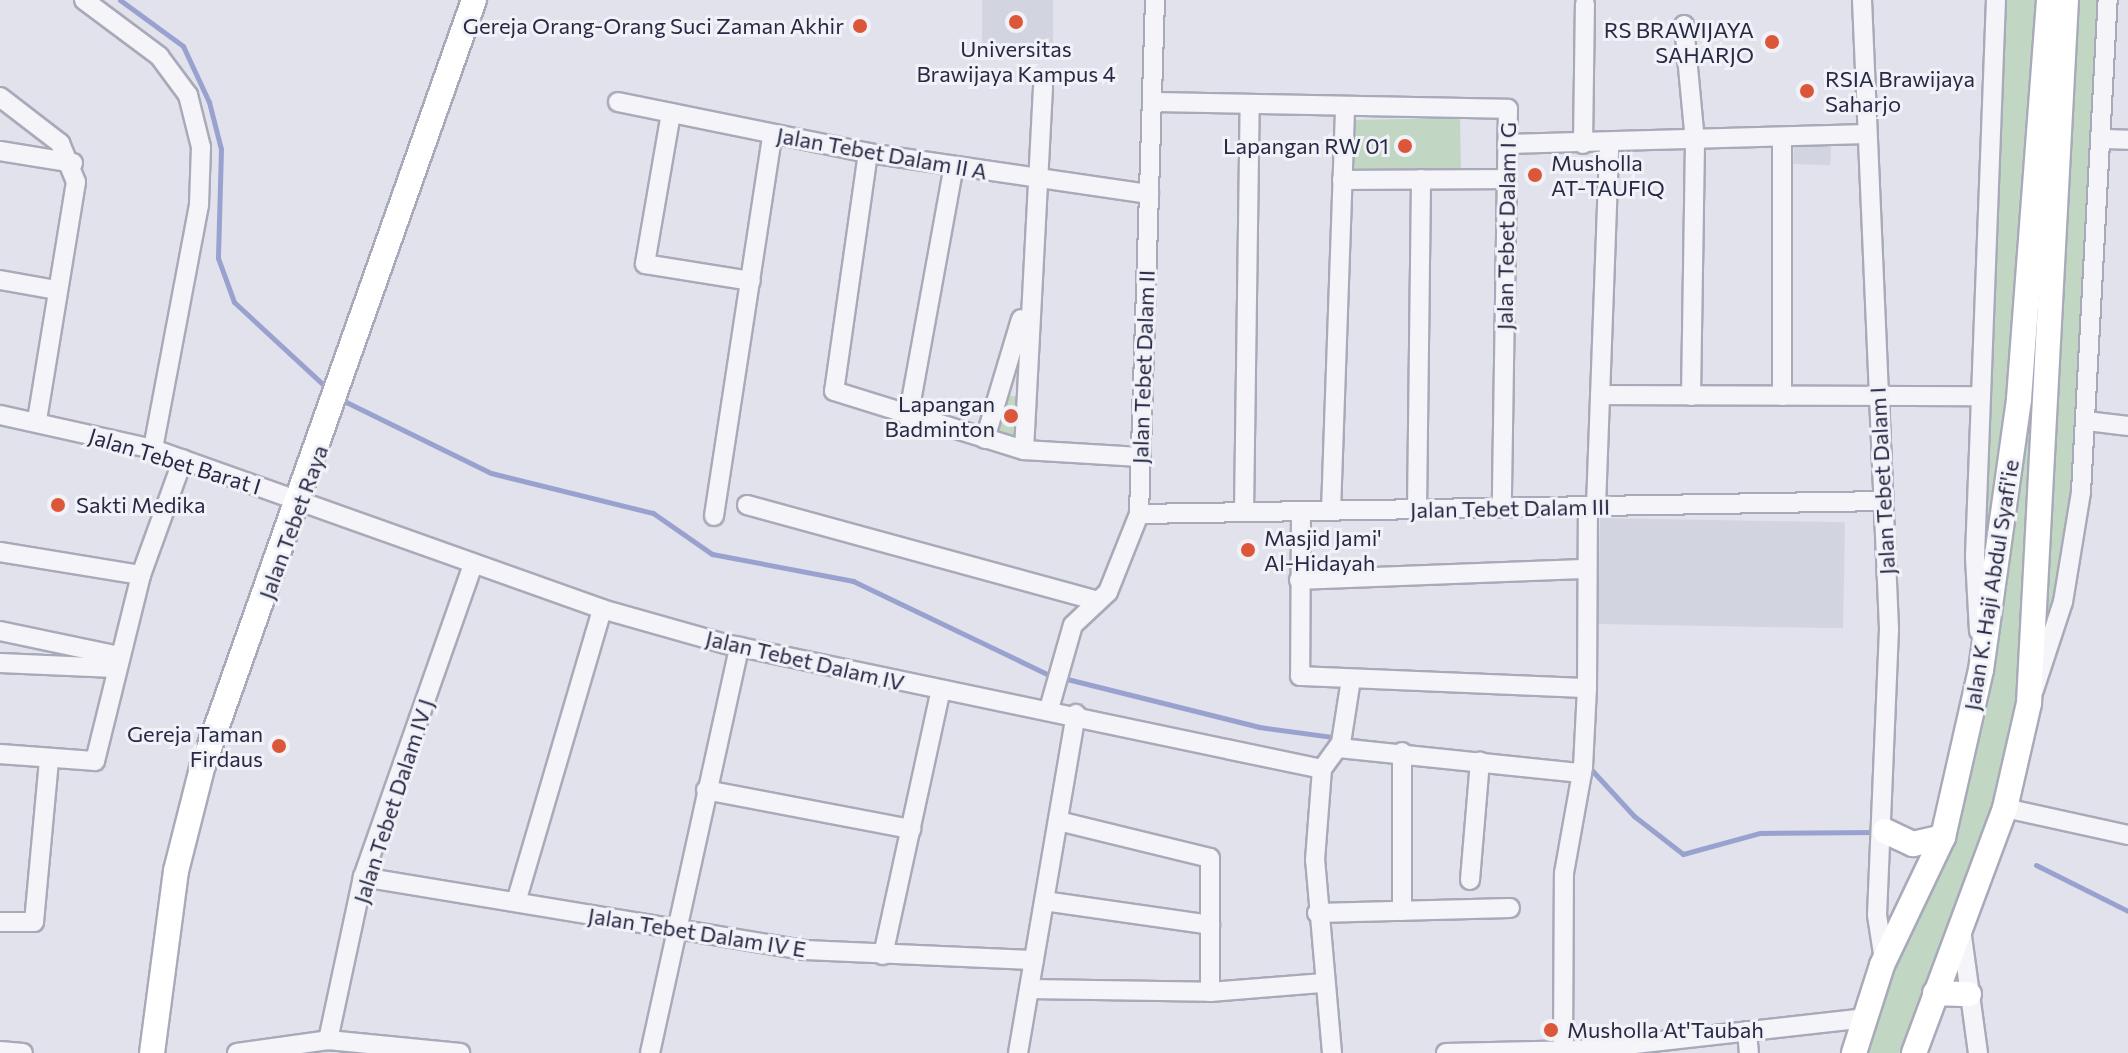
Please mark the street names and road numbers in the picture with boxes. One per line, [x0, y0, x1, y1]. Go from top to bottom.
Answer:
street label: Jalan Tebet Dalam II A [775, 121, 989, 185]
street label: Jalan Tebet Dalam I G [1491, 122, 1521, 330]
street label: Jalan Tebet Dalam II [1126, 270, 1160, 464]
street label: Jalan Tebet Dalam I [1864, 386, 1900, 576]
street label: Jalan Tebet Barat I [86, 422, 264, 500]
street label: Jalan Tebet Raya [253, 441, 333, 603]
street label: Jalan K. Haji Abdul Syafi'ie [1958, 458, 2024, 712]
street label: Jalan Tebet Dalam III [1410, 493, 1610, 523]
street label: Jalan Tebet Dalam IV [703, 624, 907, 696]
street label: Jalan Tebet Dalam IV J [347, 695, 439, 907]
street label: Jalan Tebet Dalam IV E [586, 902, 808, 962]

